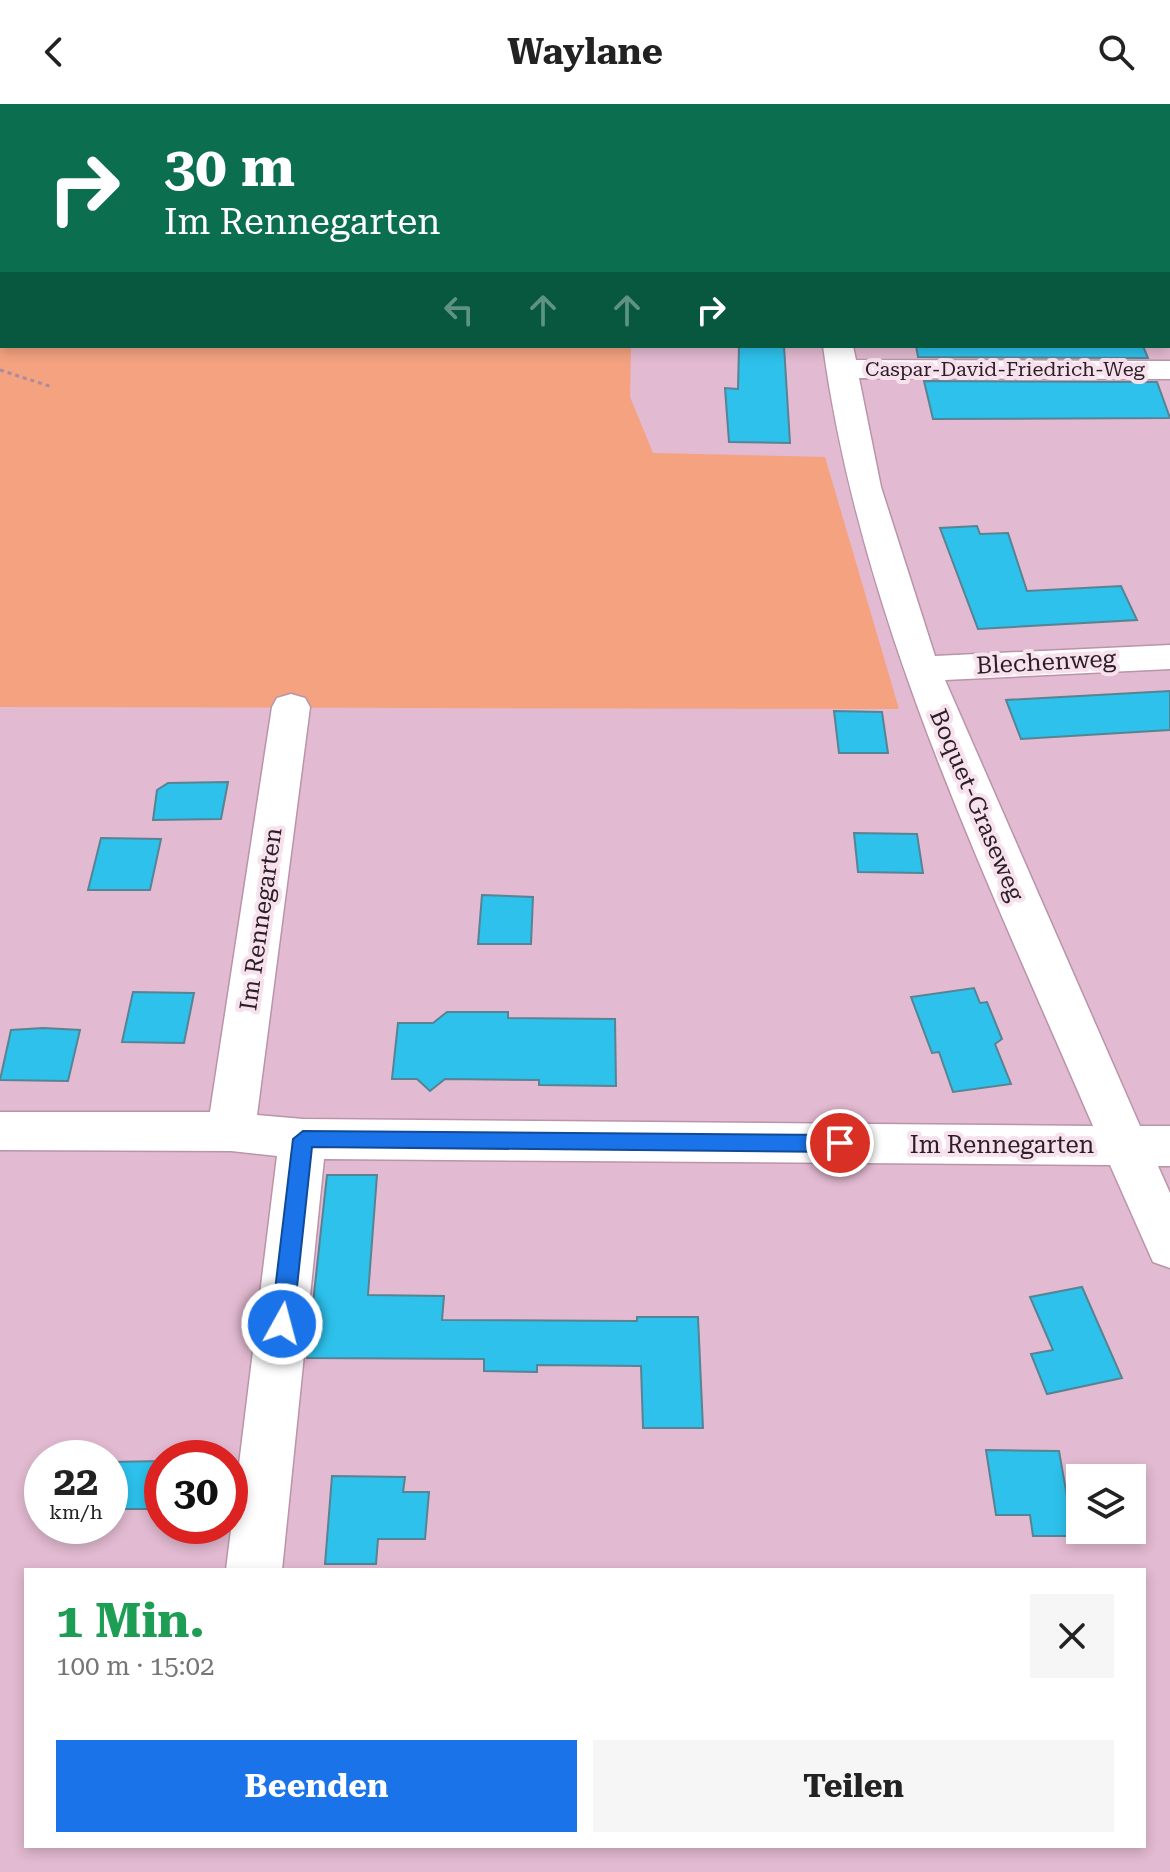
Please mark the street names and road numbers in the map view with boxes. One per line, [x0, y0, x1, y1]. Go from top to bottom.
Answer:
street label: Caspar-David-Friedrich-Weg [865, 357, 1146, 381]
street label: Blechenweg [975, 644, 1117, 680]
street label: Boquet-Graseweg [924, 705, 1030, 905]
street label: Im Rennegarten [234, 826, 288, 1012]
street label: Im Rennegarten [910, 1131, 1094, 1159]

